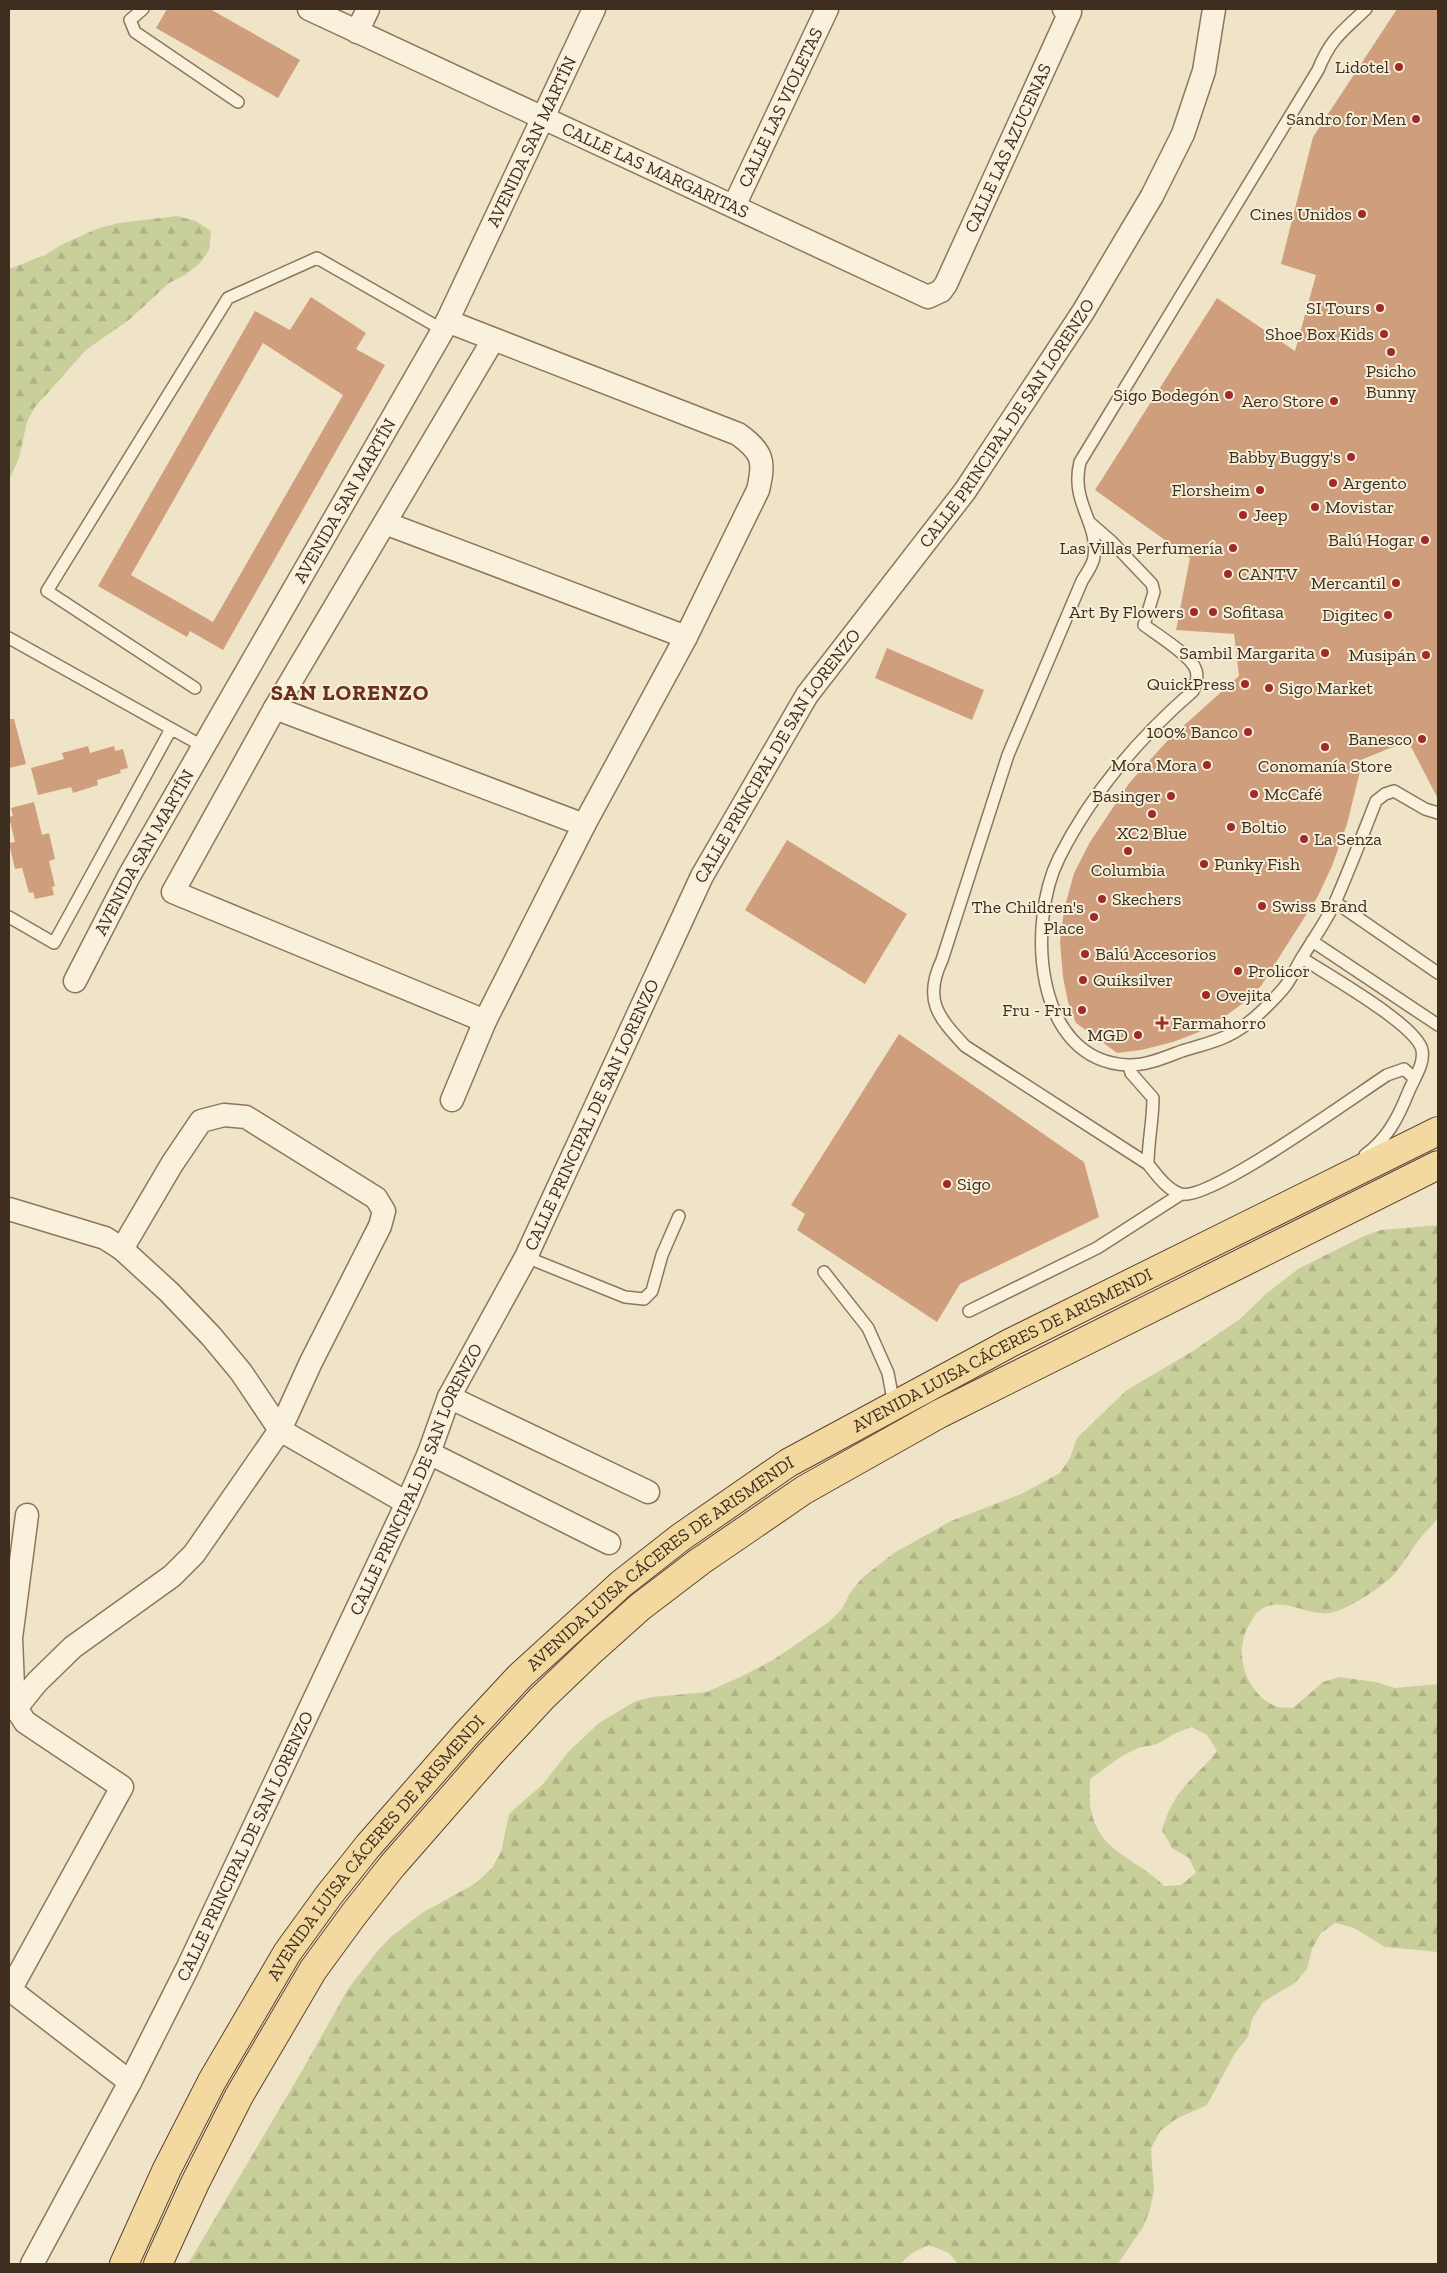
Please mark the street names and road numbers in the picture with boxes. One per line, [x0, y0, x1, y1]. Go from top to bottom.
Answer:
street label: CALLE LAS VIOLETAS [733, 24, 828, 191]
street label: AVENIDA SAN MARTÍN [482, 53, 581, 231]
street label: CALLE LAS AZUCENAS [960, 60, 1056, 236]
street label: CALLE LAS MARGARITAS [558, 117, 752, 223]
street label: CALLE PRINCIPAL DE SAN LORENZO [914, 295, 1099, 552]
street label: AVENIDA SAN MARTÍN [289, 414, 401, 587]
street label: CALLE PRINCIPAL DE SAN LORENZO [689, 624, 865, 886]
street label: AVENIDA SAN MARTÍN [89, 766, 199, 939]
street label: CALLE PRINCIPAL DE SAN LORENZO [520, 976, 664, 1254]
street label: AVENIDA LUISA CÁCERES DE ARISMENDI [848, 1263, 1156, 1437]
street label: CALLE PRINCIPAL DE SAN LORENZO [345, 1340, 487, 1619]
street label: AVENIDA LUISA CÁCERES DE ARISMENDI [522, 1451, 798, 1676]
street label: CALLE PRINCIPAL DE SAN LORENZO [172, 1708, 318, 1985]
street label: AVENIDA LUISA CÁCERES DE ARISMENDI [262, 1710, 489, 1984]

